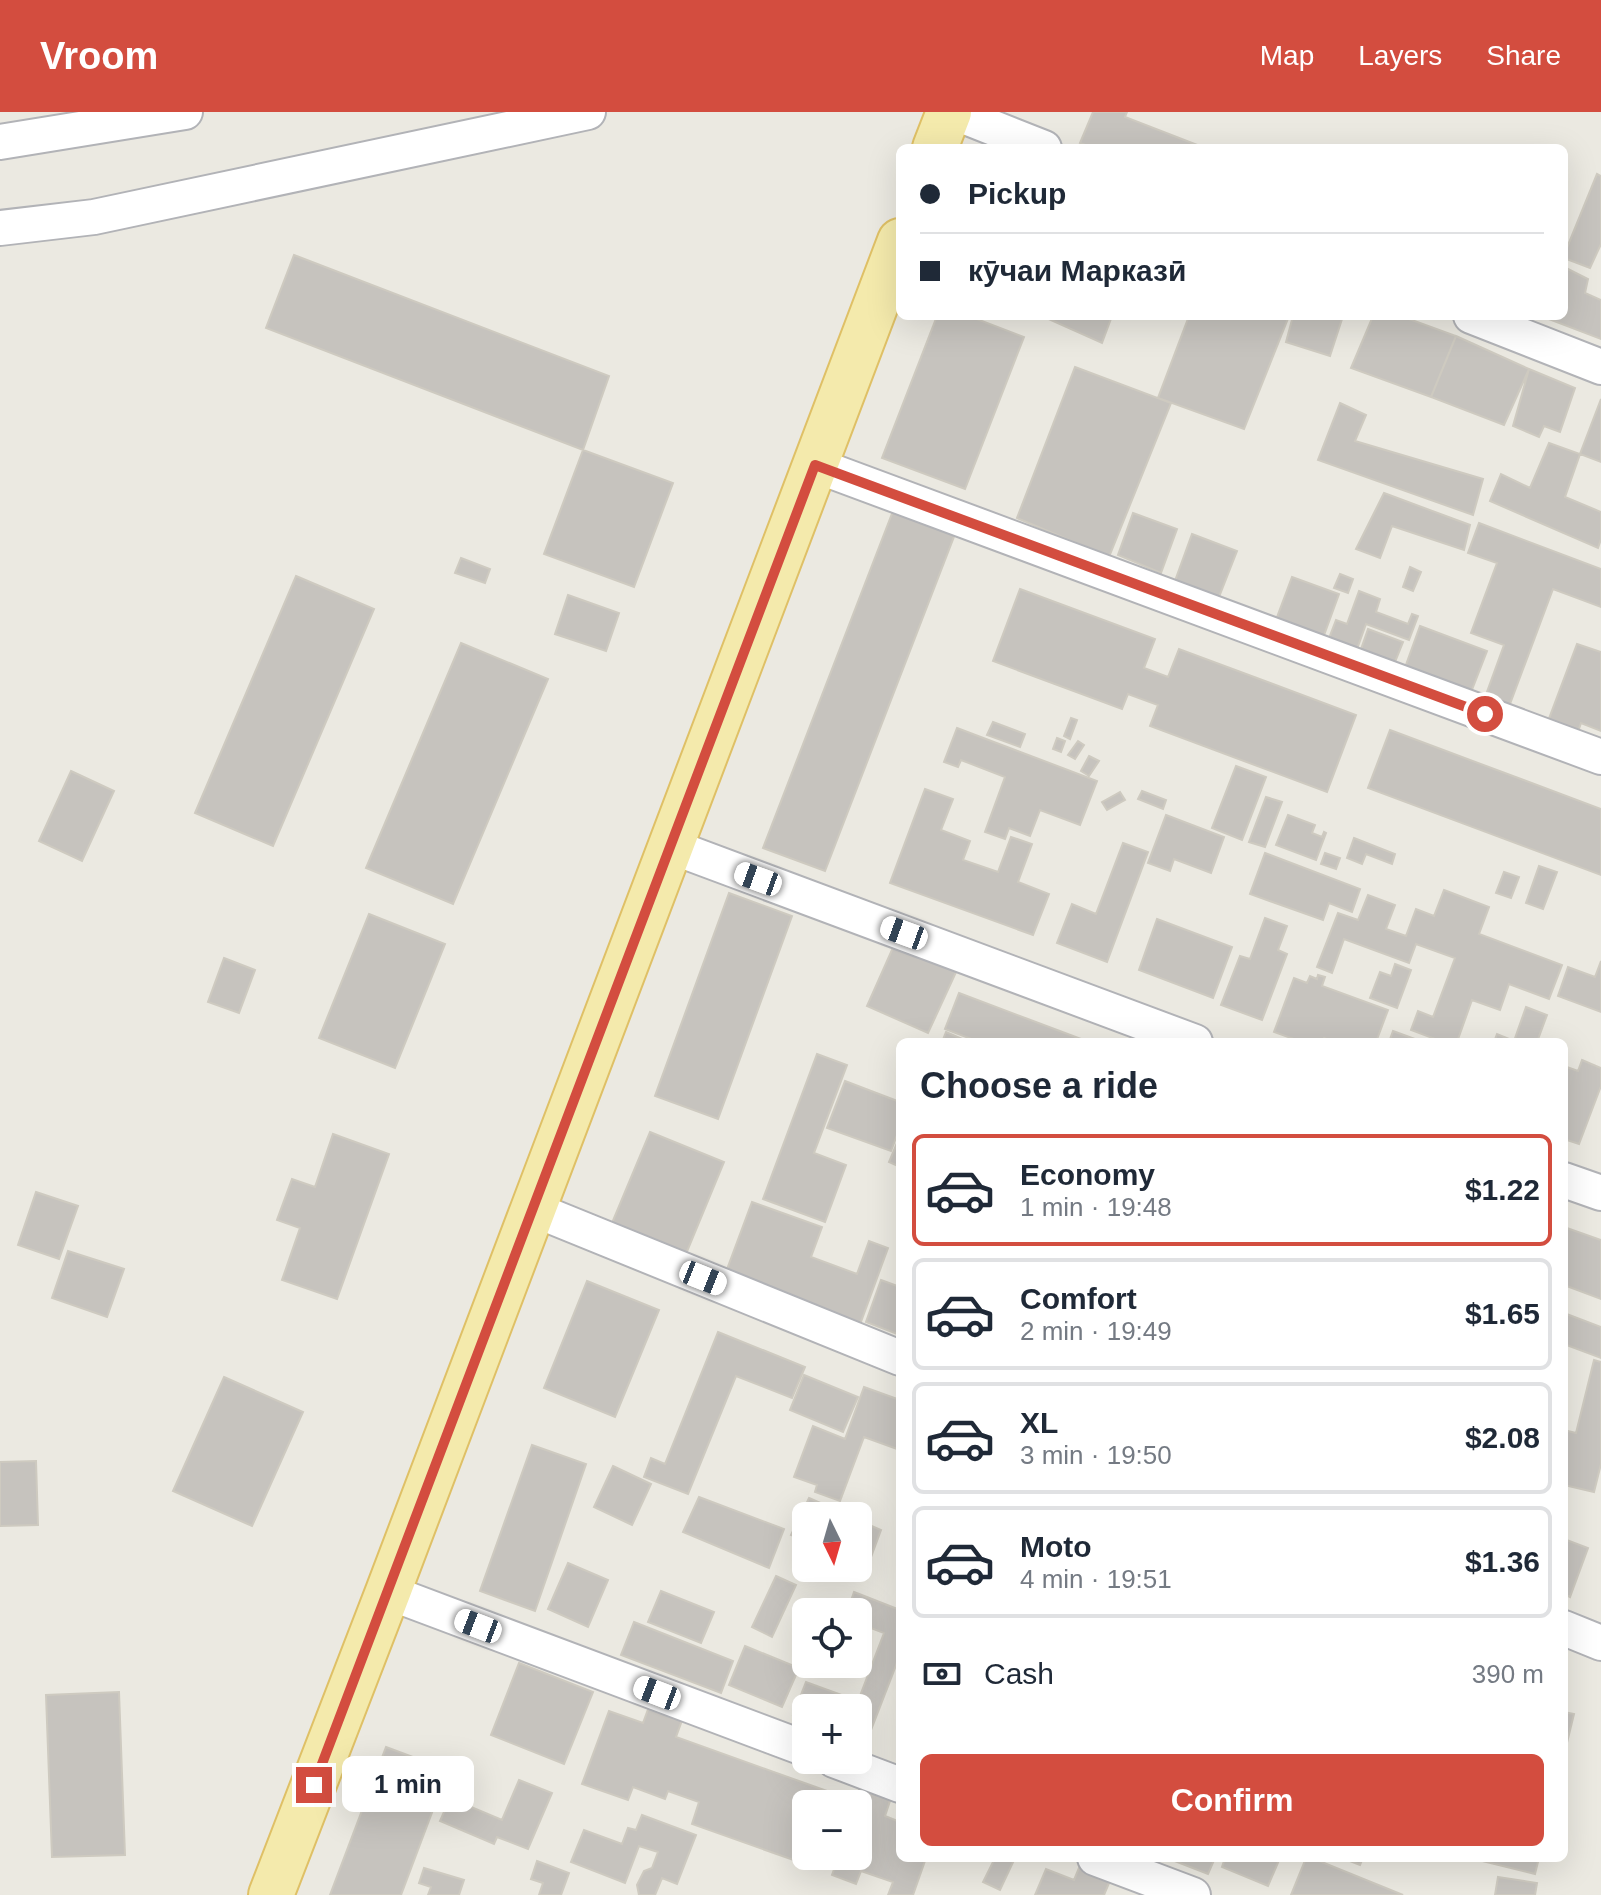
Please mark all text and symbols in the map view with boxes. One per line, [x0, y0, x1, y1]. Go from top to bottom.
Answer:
text: Vroom [40, 35, 158, 77]
text: Map [1260, 40, 1314, 71]
text: Layers [1358, 40, 1442, 71]
text: Share [1486, 40, 1561, 71]
text: Pickup [968, 177, 1066, 210]
text: кӯчаи Марказӣ [968, 254, 1186, 287]
route start [1467, 696, 1503, 732]
car [731, 860, 785, 898]
car [877, 914, 931, 952]
text: Choose a ride [920, 1065, 1158, 1106]
icon: car [924, 1154, 996, 1226]
text: Economy [1020, 1158, 1155, 1191]
text: $1.22 [1465, 1173, 1540, 1206]
text: 1 min · 19:48 [1020, 1192, 1172, 1222]
car [676, 1258, 730, 1298]
icon: car [924, 1278, 996, 1350]
text: Comfort [1020, 1282, 1137, 1315]
text: $1.65 [1465, 1297, 1540, 1330]
text: 2 min · 19:49 [1020, 1316, 1172, 1346]
icon: car [924, 1402, 996, 1474]
text: XL [1020, 1406, 1058, 1439]
text: $2.08 [1465, 1421, 1540, 1454]
text: 3 min · 19:50 [1020, 1440, 1172, 1470]
north arrow [792, 1502, 872, 1582]
map controls [792, 1502, 872, 1870]
icon: car [924, 1526, 996, 1598]
text: Moto [1020, 1530, 1092, 1563]
text: $1.36 [1465, 1545, 1540, 1578]
text: 4 min · 19:51 [1020, 1564, 1172, 1594]
button: locate [792, 1598, 872, 1678]
car [451, 1606, 505, 1646]
icon: cash [920, 1652, 964, 1696]
text: Cash [984, 1657, 1054, 1690]
text: 390 m [1472, 1659, 1544, 1689]
car [630, 1673, 684, 1713]
button: + [792, 1694, 872, 1774]
button: Confirm [920, 1754, 1544, 1846]
callout: 1 min [342, 1757, 474, 1813]
route end [296, 1767, 332, 1803]
text: 1 min [374, 1769, 442, 1799]
button: − [792, 1790, 872, 1870]

